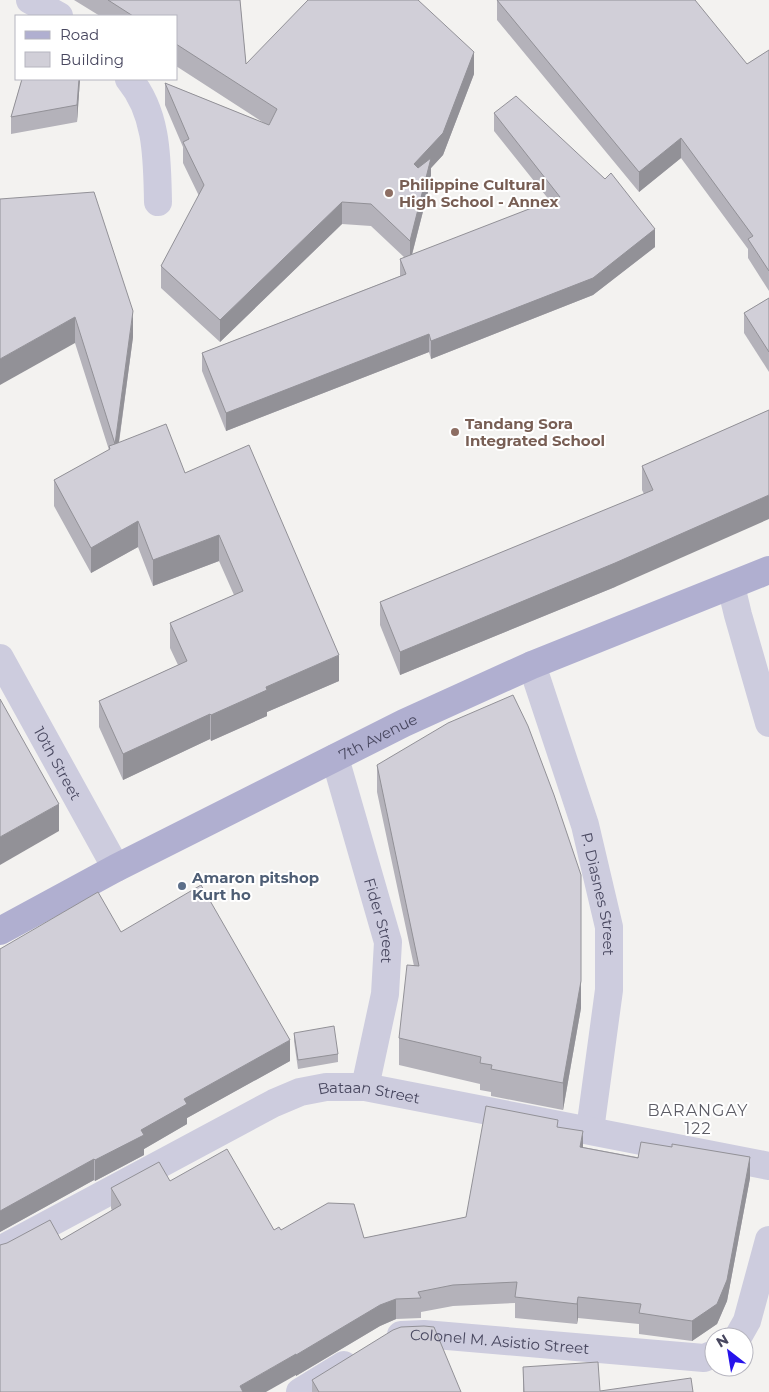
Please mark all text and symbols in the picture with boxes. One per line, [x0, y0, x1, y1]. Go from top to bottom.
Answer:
legend [15, 15, 178, 80]
text: Road [60, 25, 99, 44]
text: Building [60, 50, 124, 69]
place label: Philippine Cultural High School - Annex [399, 175, 559, 211]
marker: Philippine Cultural High School - Annex [383, 187, 395, 199]
place label: Tandang Sora Integrated School [465, 414, 605, 450]
marker: Tandang Sora Integrated School [449, 426, 461, 438]
street label: 7th Avenue [335, 709, 420, 764]
street label: 10th Street [30, 723, 86, 803]
street label: P. Diasnes Street [577, 830, 619, 956]
place label: Amaron pitshop Kurt ho [191, 868, 319, 904]
street label: Fider Street [360, 875, 398, 964]
marker: Amaron pitshop Kurt ho [176, 880, 188, 892]
street label: Bataan Street [316, 1077, 422, 1107]
district label: BARANGAY 122 [648, 1101, 748, 1138]
street label: Colonel M. Asistio Street [410, 1324, 590, 1358]
north arrow [704, 1327, 754, 1377]
text: N [713, 1330, 732, 1351]

